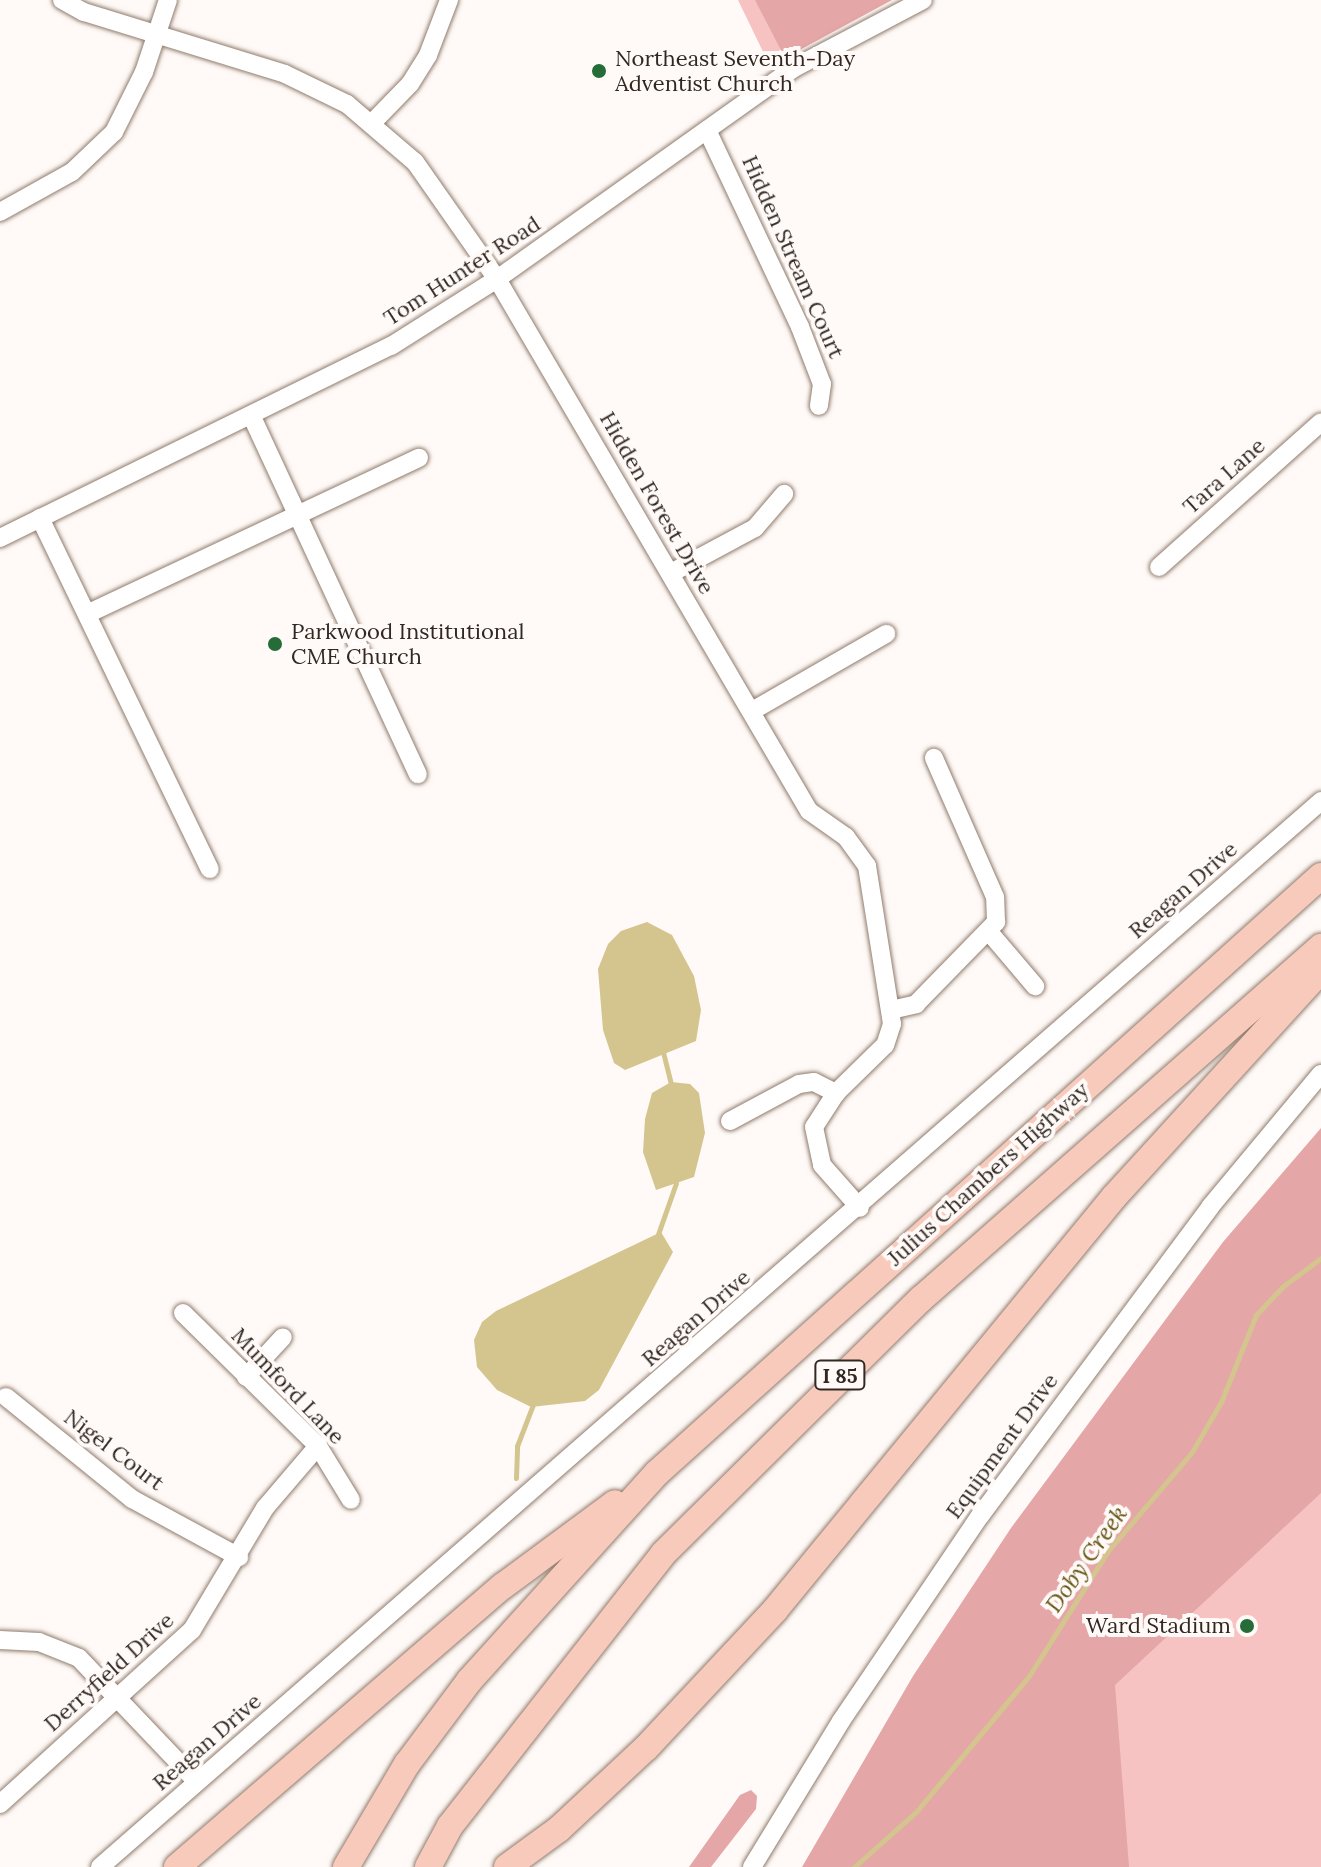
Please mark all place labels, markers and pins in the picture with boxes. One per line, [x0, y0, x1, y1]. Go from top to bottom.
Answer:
place label: Northeast Seventh-Day Adventist Church [615, 45, 855, 96]
marker: Northeast Seventh-Day Adventist Church [590, 62, 608, 80]
place label: Parkwood Institutional CME Church [291, 618, 525, 670]
marker: Parkwood Institutional CME Church [266, 635, 284, 653]
place label: Ward Stadium [1086, 1613, 1231, 1639]
marker: Ward Stadium [1238, 1617, 1256, 1635]

